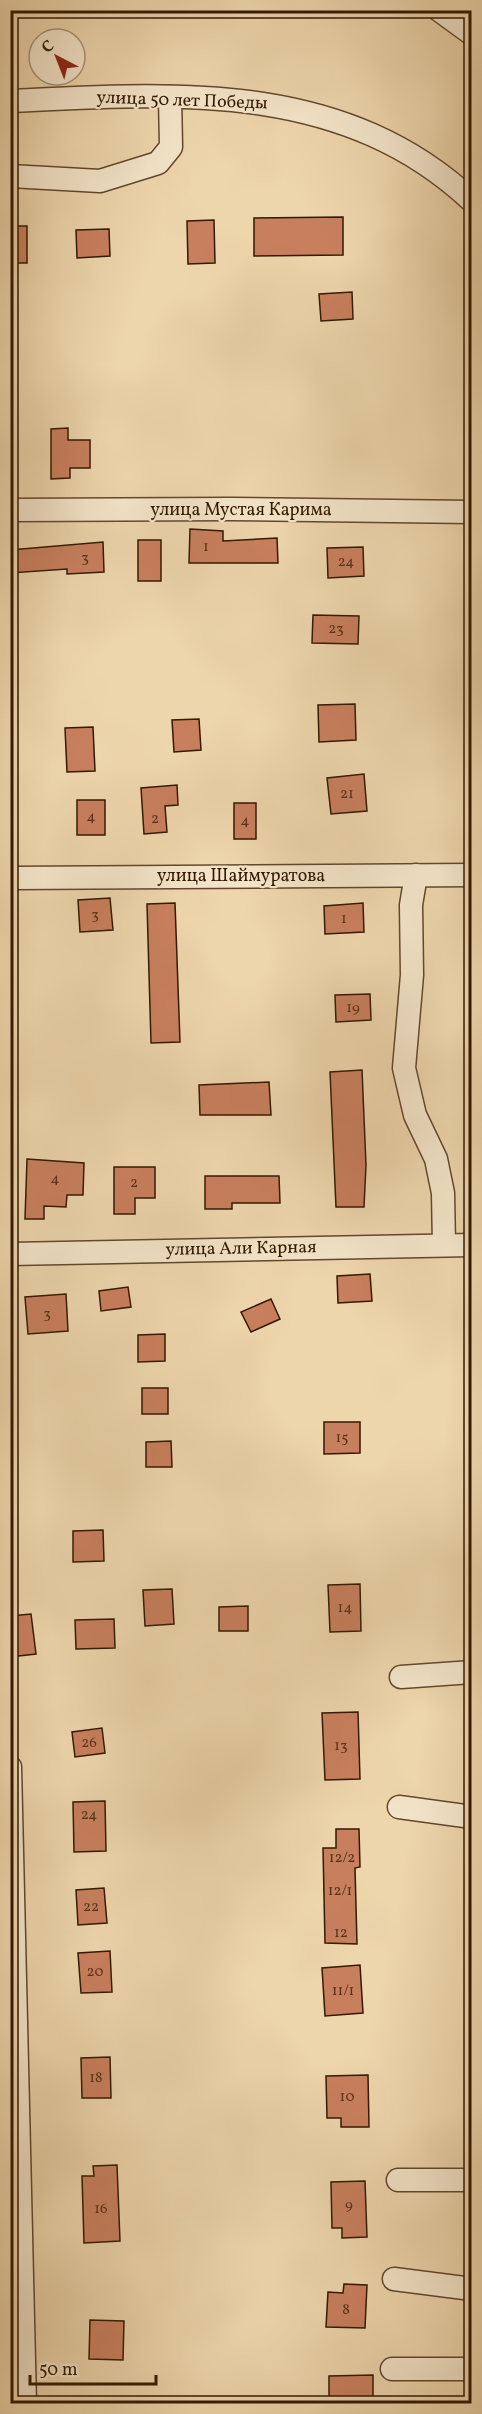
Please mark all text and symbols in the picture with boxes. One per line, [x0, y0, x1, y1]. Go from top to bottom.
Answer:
north arrow [27, 27, 87, 87]
text: С [37, 36, 59, 59]
street label: улица 50 лет Победы [96, 86, 268, 116]
street label: улица Мустая Карима [150, 498, 332, 523]
house number: 1 [203, 537, 209, 558]
house number: 3 [81, 548, 89, 569]
house number: 24 [338, 552, 354, 573]
house number: 23 [328, 619, 344, 640]
house number: 21 [340, 784, 354, 805]
house number: 4 [87, 807, 96, 828]
house number: 2 [151, 809, 159, 830]
house number: 4 [241, 811, 250, 832]
street label: улица Шаймуратова [157, 864, 325, 889]
house number: 3 [91, 905, 99, 926]
house number: 1 [341, 909, 347, 930]
house number: 19 [346, 998, 360, 1019]
house number: 4 [51, 1169, 60, 1190]
house number: 2 [130, 1173, 138, 1194]
street label: улица Али Карная [165, 1235, 317, 1263]
house number: 3 [43, 1304, 51, 1325]
house number: 15 [335, 1428, 349, 1449]
house number: 14 [338, 1598, 352, 1619]
house number: 26 [81, 1733, 97, 1754]
house number: 13 [334, 1736, 348, 1757]
house number: 24 [81, 1805, 97, 1826]
house number: 12/2 [329, 1848, 355, 1869]
house number: 12/1 [328, 1881, 352, 1902]
house number: 22 [83, 1897, 99, 1918]
house number: 12 [334, 1923, 348, 1944]
house number: 20 [87, 1962, 103, 1983]
house number: 11/1 [332, 1981, 354, 2002]
house number: 18 [89, 2068, 103, 2089]
house number: 10 [340, 2087, 354, 2108]
house number: 9 [345, 2195, 353, 2216]
house number: 16 [94, 2199, 108, 2220]
house number: 8 [342, 2300, 350, 2321]
scale bar [30, 2348, 156, 2386]
text: 50 m [39, 2358, 78, 2383]

